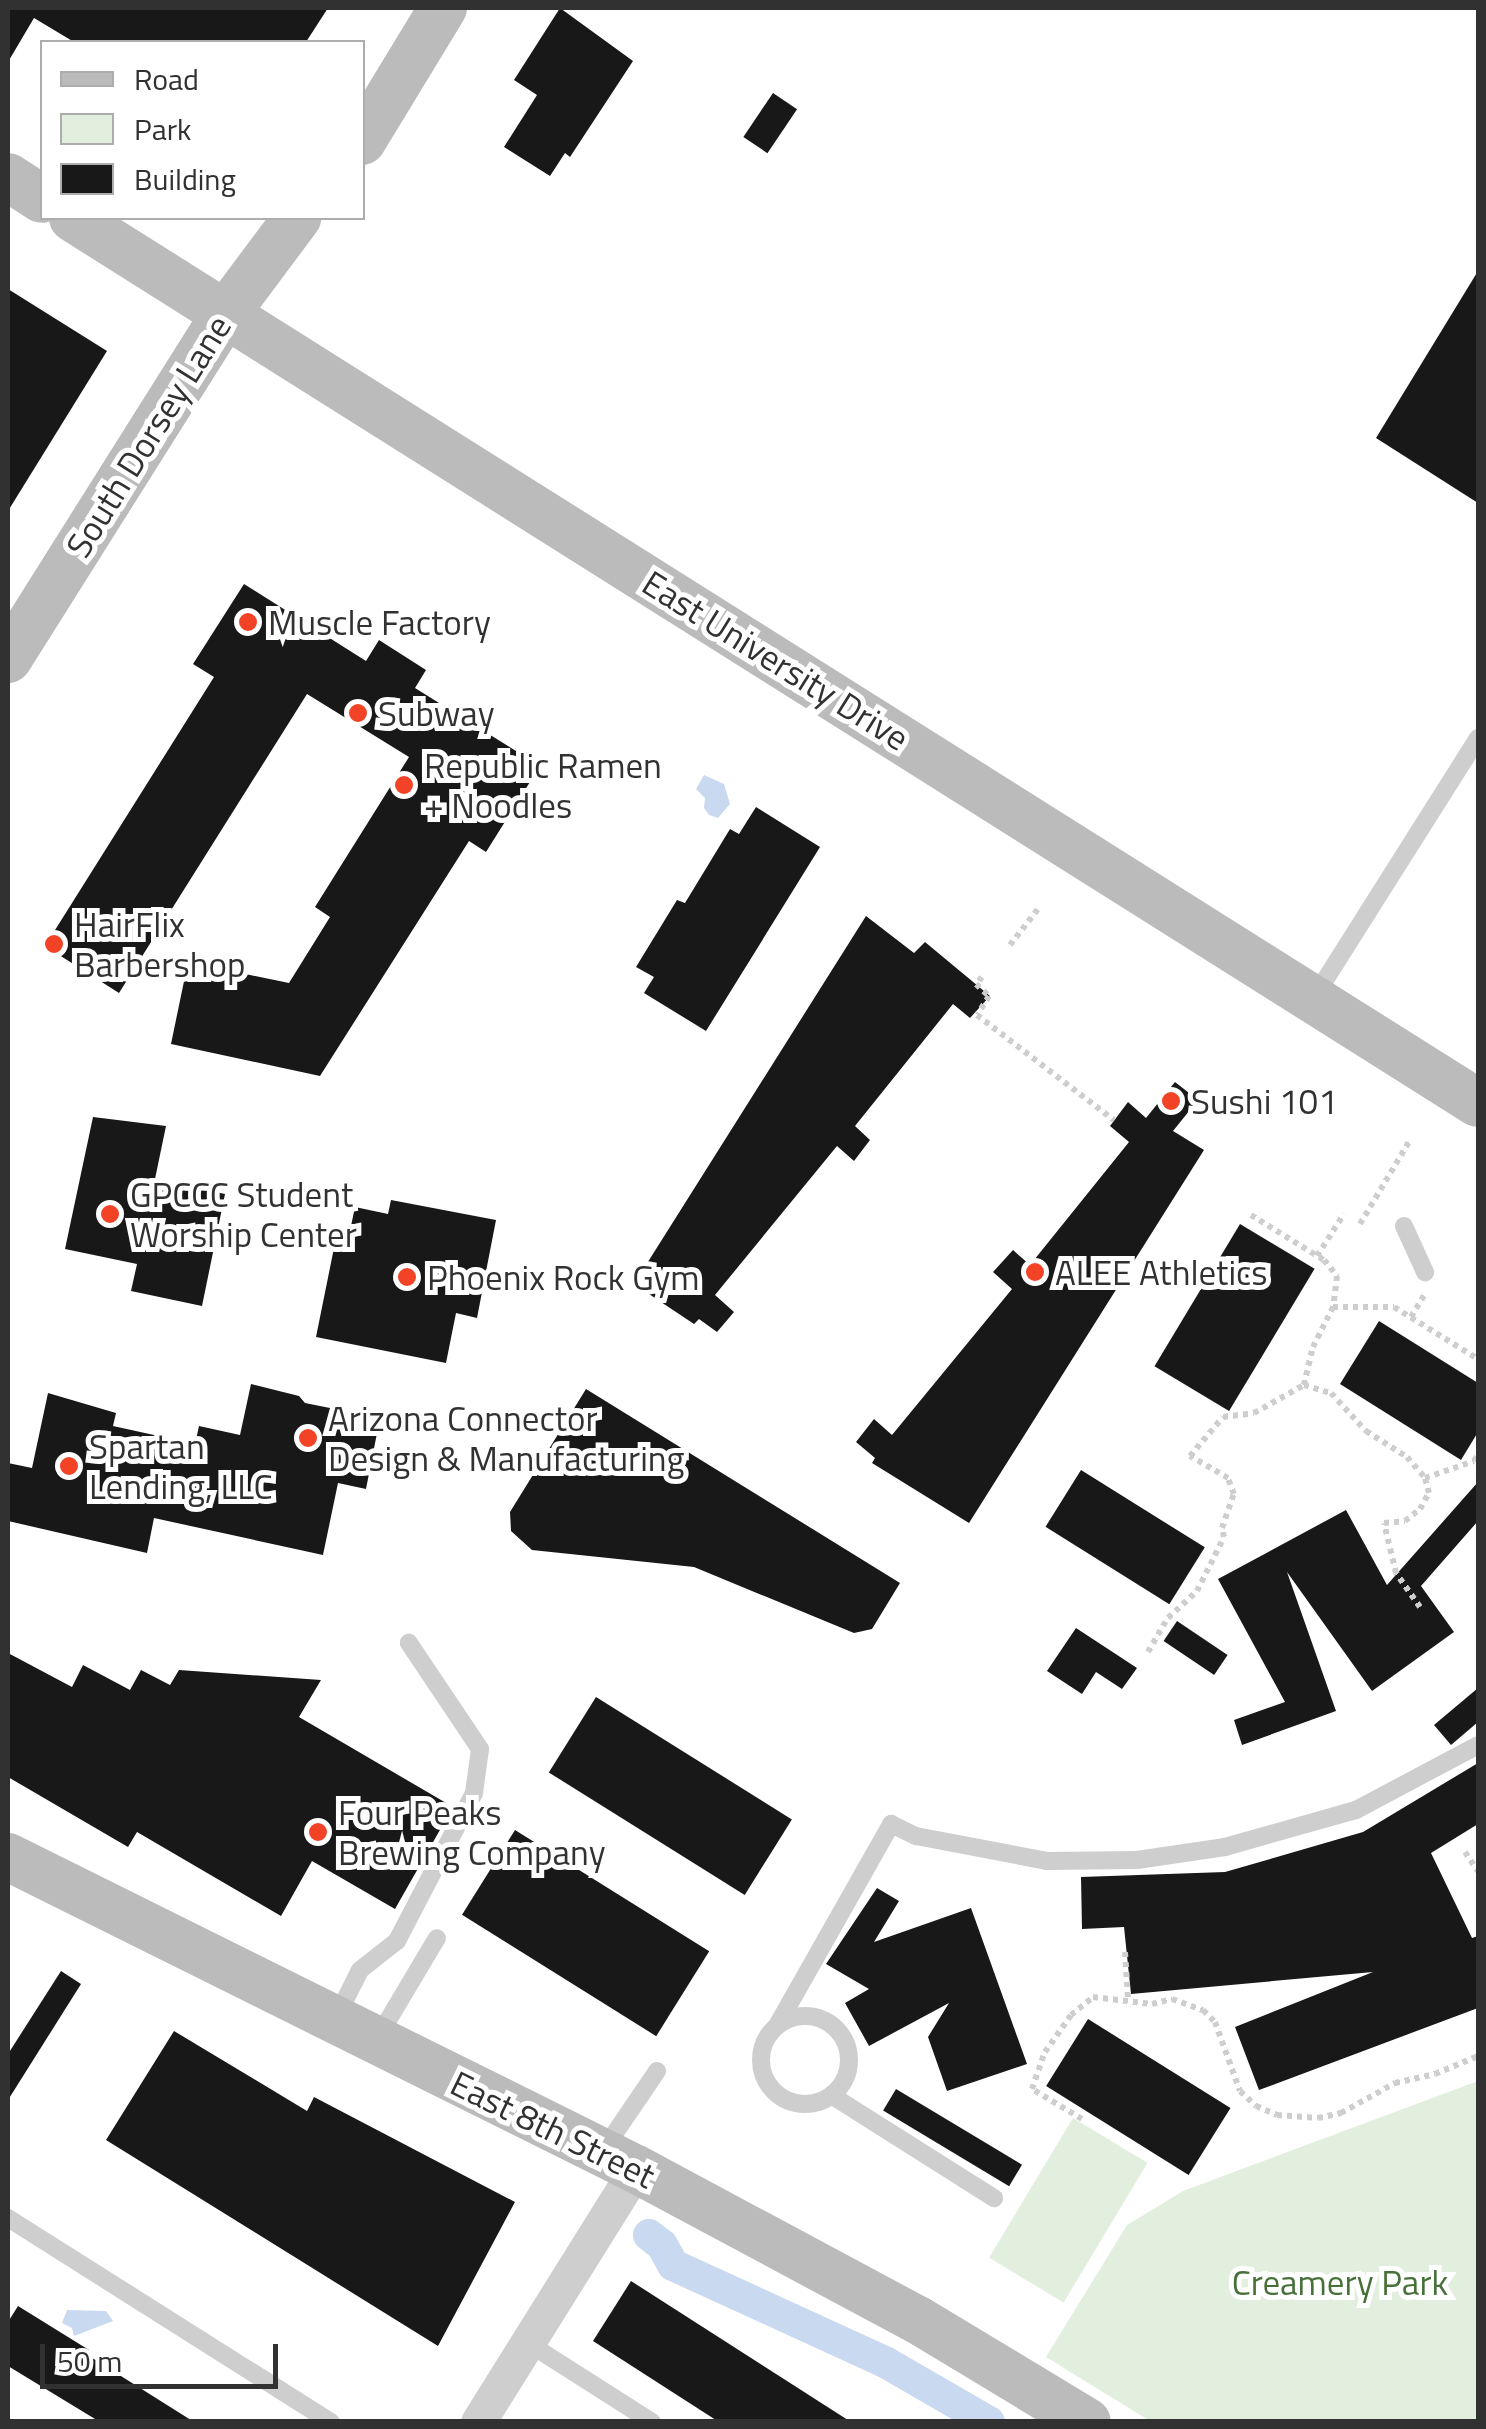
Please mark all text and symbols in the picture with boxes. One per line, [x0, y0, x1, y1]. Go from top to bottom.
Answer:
legend [40, 40, 365, 220]
text: Road [134, 56, 199, 102]
text: Park [134, 106, 191, 152]
text: Building [134, 156, 236, 202]
street label: South Dorsey Lane [57, 307, 239, 565]
street label: East University Drive [635, 561, 917, 759]
place label: Muscle Factory [268, 601, 491, 643]
marker: Muscle Factory [237, 611, 259, 633]
place label: Subway [378, 692, 495, 734]
marker: Subway [347, 702, 369, 724]
place label: Republic Ramen + Noodles [424, 744, 662, 826]
marker: Republic Ramen + Noodles [393, 774, 415, 796]
place label: HairFlix Barbershop [74, 903, 245, 985]
marker: HairFlix Barbershop [43, 933, 65, 955]
place label: Sushi 101 [1191, 1080, 1338, 1122]
marker: Sushi 101 [1160, 1090, 1182, 1112]
place label: GPCCC Student Worship Center [130, 1173, 357, 1255]
marker: GPCCC Student Worship Center [99, 1203, 121, 1225]
place label: ALEE Athletics [1055, 1251, 1268, 1293]
place label: Phoenix Rock Gym [427, 1256, 700, 1298]
marker: ALEE Athletics [1024, 1261, 1046, 1283]
marker: Phoenix Rock Gym [396, 1266, 418, 1288]
place label: Arizona Connector Design & Manufacturing [328, 1397, 685, 1479]
place label: Spartan Lending, LLC [89, 1425, 273, 1507]
marker: Arizona Connector Design & Manufacturing [297, 1427, 319, 1449]
marker: Spartan Lending, LLC [58, 1455, 80, 1477]
place label: Four Peaks Brewing Company [338, 1791, 606, 1873]
marker: Four Peaks Brewing Company [307, 1821, 329, 1843]
street label: East 8th Street [444, 2062, 662, 2196]
park label: Creamery Park [1232, 2261, 1448, 2303]
scale bar [45, 2324, 282, 2386]
text: 50 m [57, 2338, 122, 2384]

